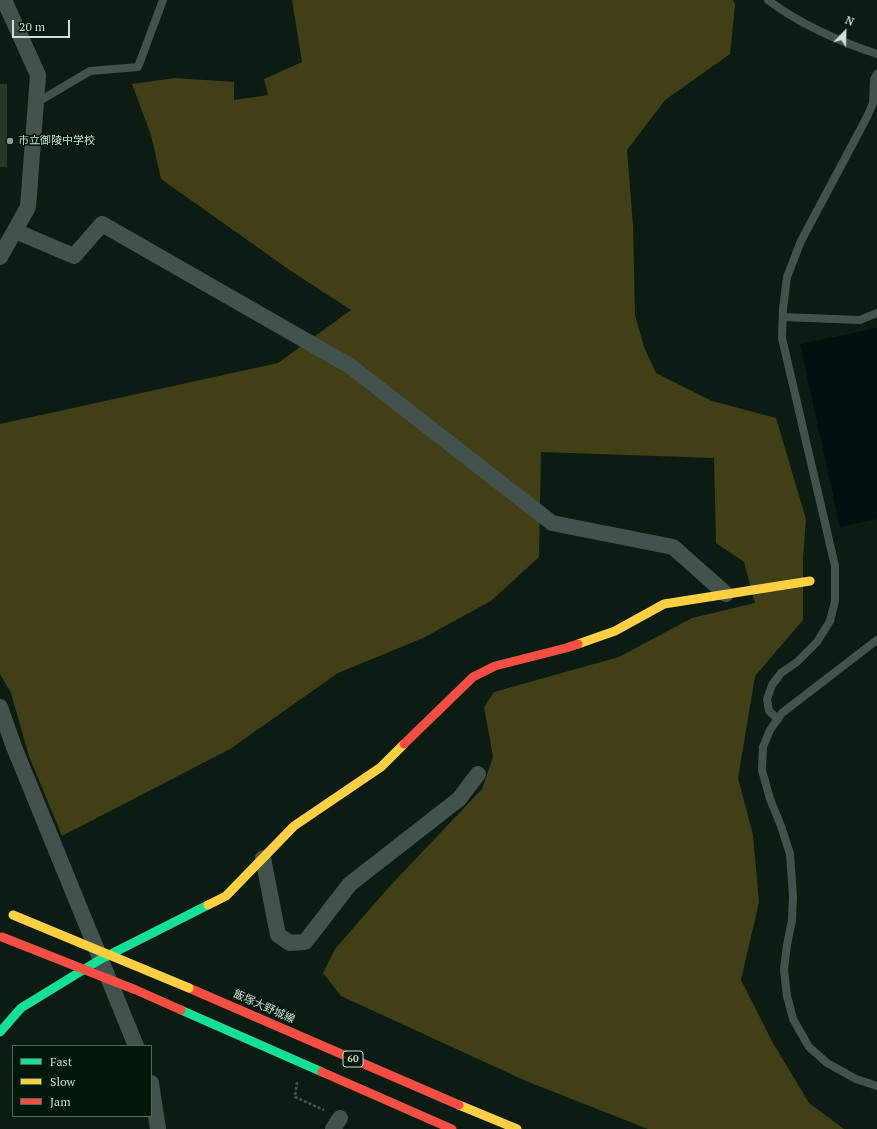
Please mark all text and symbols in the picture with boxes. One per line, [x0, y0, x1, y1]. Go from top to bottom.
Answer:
scale bar [14, 12, 72, 38]
north arrow [825, 12, 865, 52]
text: N [843, 13, 856, 29]
text: 20 m [19, 19, 45, 34]
place label: 市立御陵中学校 [18, 134, 95, 148]
marker: 市立御陵中学校 [5, 136, 15, 146]
street label: 飯塚大野城線 [231, 988, 297, 1026]
legend [12, 1045, 152, 1117]
road number: 60 [343, 1051, 363, 1067]
text: Fast [50, 1054, 72, 1069]
text: Slow [50, 1074, 75, 1089]
text: Jam [50, 1094, 71, 1109]

